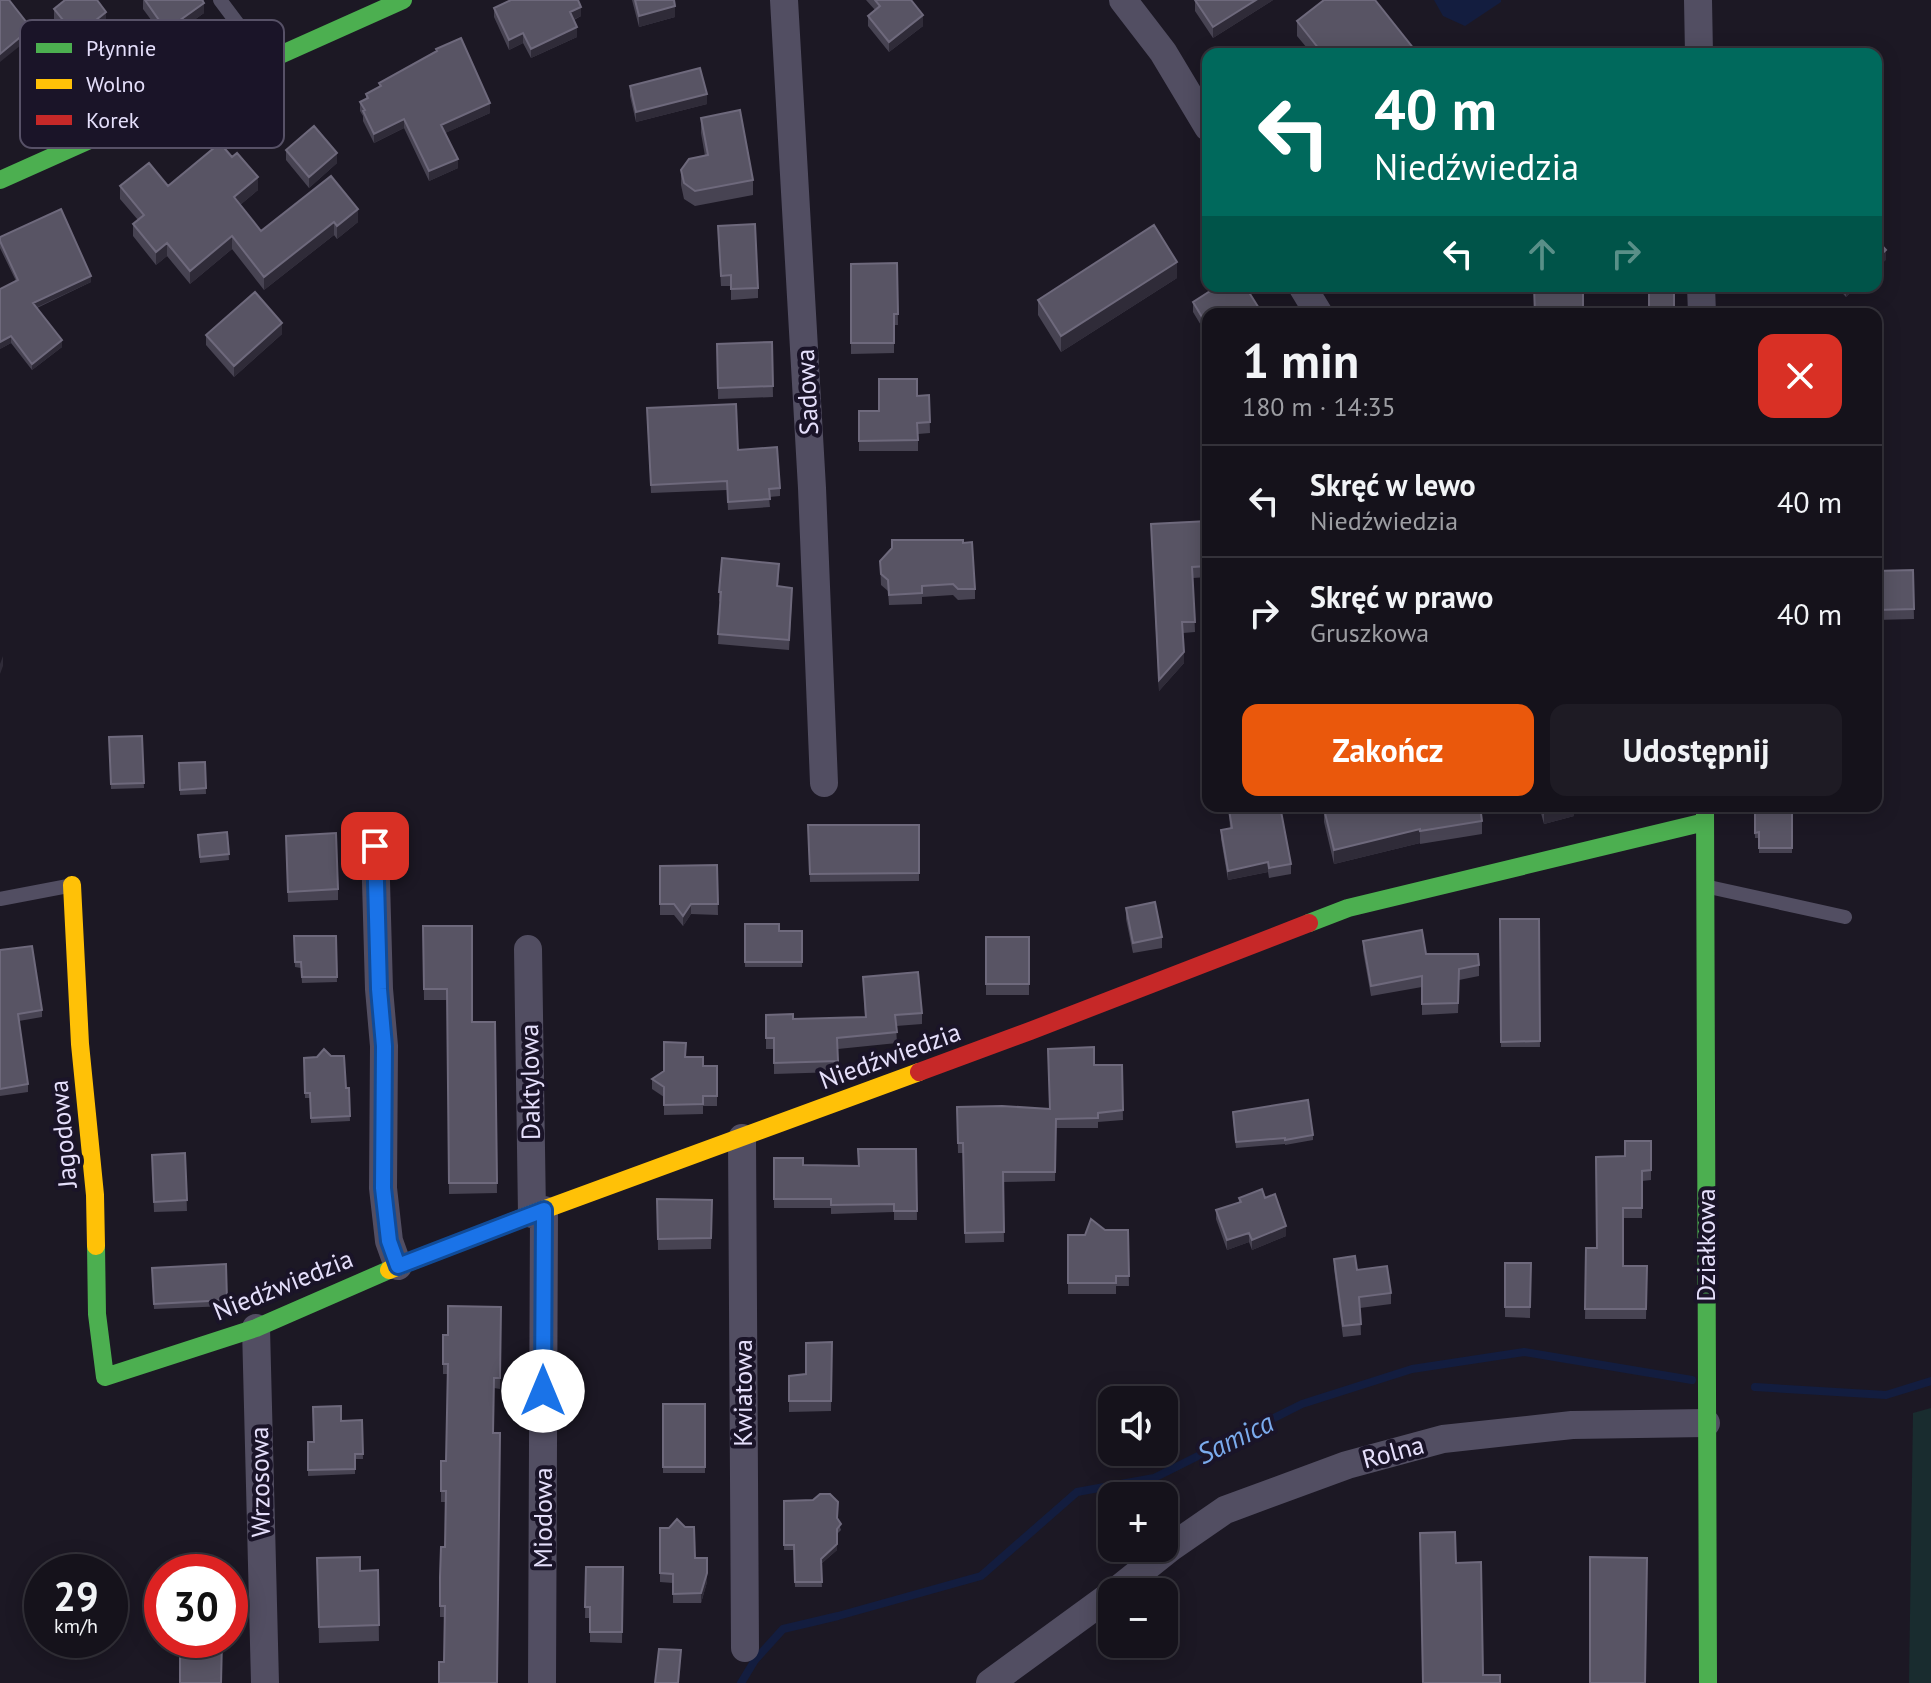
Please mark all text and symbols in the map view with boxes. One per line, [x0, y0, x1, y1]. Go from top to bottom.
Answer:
legend [20, 20, 284, 148]
text: Płynnie [86, 34, 156, 62]
text: Wolno [86, 70, 145, 98]
text: 40 m [1374, 73, 1497, 145]
icon: left [1242, 80, 1346, 184]
text: Korek [86, 106, 140, 134]
text: Niedźwiedzia [1374, 143, 1579, 190]
icon: left [1436, 232, 1480, 276]
icon: ahead [1520, 232, 1564, 276]
icon: right [1604, 232, 1648, 276]
text: 1 min [1242, 329, 1359, 391]
button: close [1758, 334, 1842, 418]
street label: Sadowa [788, 348, 825, 436]
text: 180 m · 14:35 [1242, 390, 1396, 423]
text: Skręć w lewo [1310, 465, 1476, 504]
icon: left [1242, 479, 1286, 523]
text: 40 m [1777, 482, 1842, 521]
text: Niedźwiedzia [1310, 504, 1458, 537]
text: Skręć w prawo [1310, 577, 1493, 616]
icon: right [1242, 591, 1286, 635]
text: 40 m [1777, 594, 1842, 633]
text: Gruszkowa [1310, 616, 1429, 649]
button: Zakończ [1242, 704, 1534, 796]
button: Udostępnij [1550, 704, 1842, 796]
pin [341, 812, 409, 880]
icon: arrive [353, 824, 397, 868]
street label: Niedźwiedzia [815, 1015, 965, 1096]
street label: Daktylowa [512, 1023, 547, 1141]
street label: Jagodowa [41, 1079, 84, 1190]
street label: Działkowa [1689, 1188, 1722, 1302]
street label: Niedźwiedzia [208, 1242, 358, 1328]
street label: Kwiatowa [726, 1339, 759, 1447]
position arrow [501, 1349, 585, 1433]
map controls [1098, 1386, 1178, 1658]
button: sound [1098, 1386, 1178, 1466]
water label: Samica [1190, 1403, 1280, 1472]
street label: Wrzosowa [242, 1426, 277, 1538]
street label: Rolna [1358, 1427, 1428, 1476]
street label: Miodowa [526, 1467, 559, 1569]
button: + [1098, 1482, 1178, 1562]
speed limit sign: 30 [144, 1554, 248, 1658]
text: 29 [53, 1570, 99, 1622]
button: − [1098, 1578, 1178, 1658]
text: km/h [54, 1613, 98, 1639]

